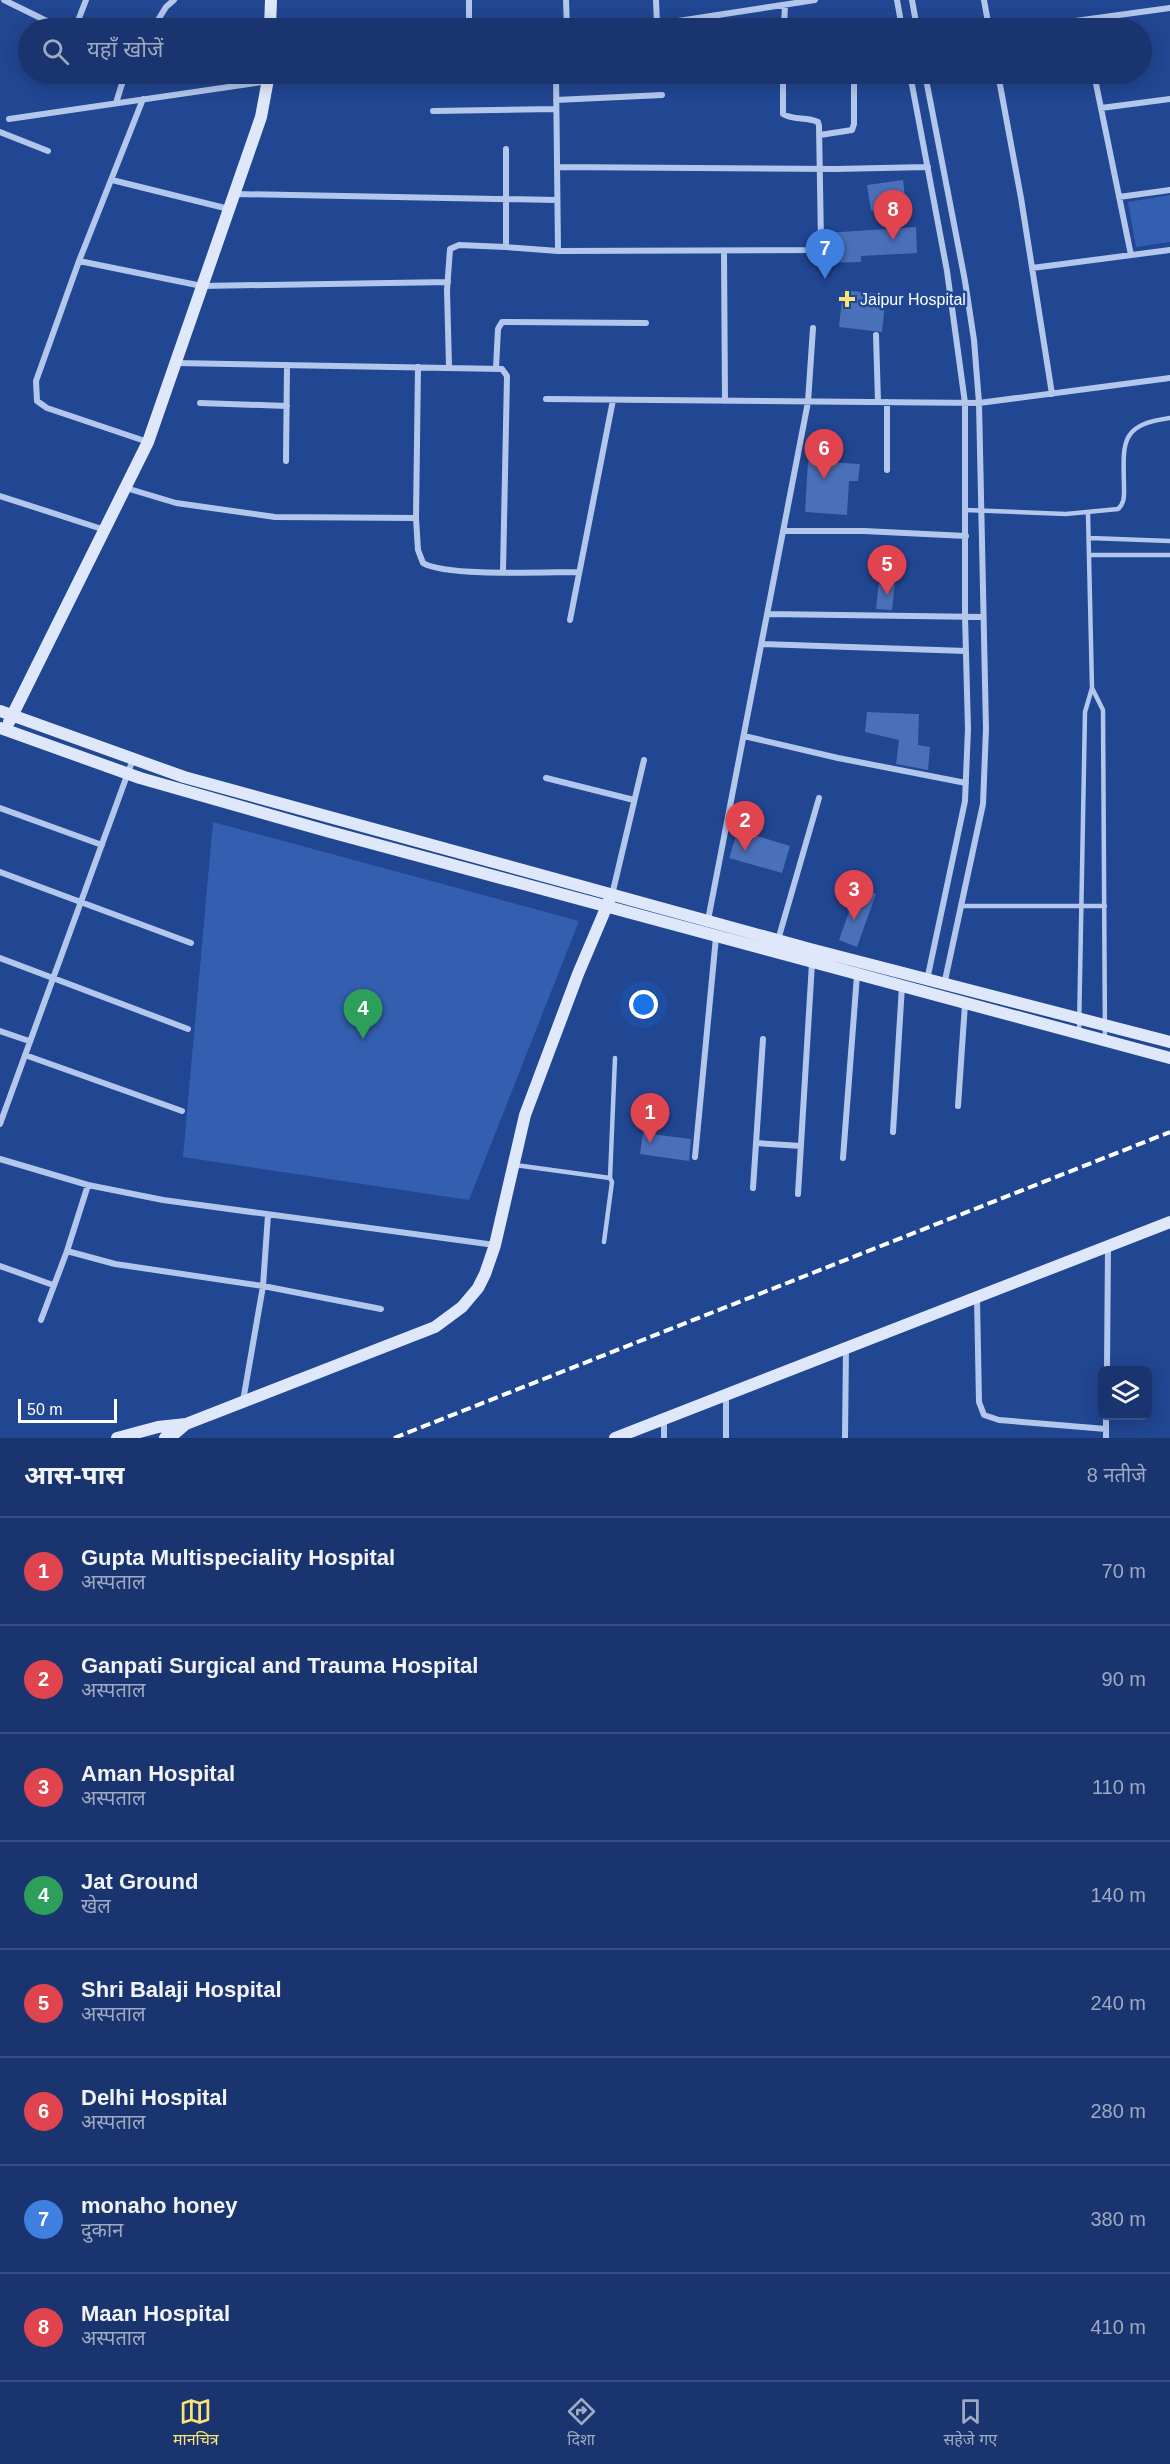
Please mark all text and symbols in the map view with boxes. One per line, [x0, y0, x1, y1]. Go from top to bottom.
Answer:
search box [18, 18, 1152, 84]
icon: search [39, 35, 72, 68]
text: यहाँ खोजें [87, 37, 163, 62]
pin: 8 [874, 190, 912, 240]
pin: 7 [806, 230, 844, 279]
marker: Jaipur Hospital [838, 290, 856, 308]
place label: Jaipur Hospital [860, 291, 966, 308]
pin: 6 [804, 430, 844, 479]
pin: 5 [868, 546, 906, 595]
pin: 2 [726, 802, 764, 851]
pin: 3 [834, 870, 874, 920]
pin: 4 [344, 990, 382, 1039]
your location [629, 990, 658, 1019]
pin: 1 [630, 1094, 670, 1143]
map controls [1098, 1366, 1152, 1420]
button: layers [1098, 1366, 1152, 1420]
scale bar [18, 1396, 117, 1424]
text: 50 m [27, 1401, 63, 1418]
text: आस-पास [24, 1460, 124, 1490]
text: 8 नतीजे [1087, 1464, 1146, 1486]
text: Gupta Multispeciality Hospital [81, 1545, 395, 1570]
text: 1 [38, 1560, 49, 1582]
text: 70 m [1102, 1560, 1146, 1582]
text: अस्पताल [81, 1571, 146, 1593]
text: Ganpati Surgical and Trauma Hospital [81, 1653, 478, 1678]
text: 2 [38, 1668, 49, 1690]
text: 90 m [1102, 1668, 1146, 1690]
text: अस्पताल [81, 1679, 146, 1701]
text: Aman Hospital [81, 1761, 235, 1786]
text: 3 [38, 1776, 49, 1798]
text: 110 m [1092, 1776, 1146, 1798]
text: अस्पताल [81, 1787, 146, 1809]
text: Jat Ground [81, 1869, 198, 1894]
text: 4 [38, 1884, 49, 1906]
text: 140 m [1090, 1884, 1146, 1906]
text: खेल [81, 1895, 111, 1917]
text: Shri Balaji Hospital [81, 1977, 282, 2002]
text: 5 [38, 1992, 49, 2014]
text: 240 m [1090, 1992, 1146, 2014]
text: अस्पताल [81, 2003, 146, 2025]
text: Delhi Hospital [81, 2085, 228, 2110]
text: 6 [38, 2100, 49, 2122]
text: 280 m [1090, 2100, 1146, 2122]
text: अस्पताल [81, 2111, 146, 2133]
text: monaho honey [81, 2193, 237, 2218]
text: 7 [38, 2208, 49, 2230]
text: 380 m [1090, 2208, 1146, 2230]
text: दुकान [81, 2219, 123, 2241]
text: Maan Hospital [81, 2301, 230, 2326]
text: 8 [38, 2316, 49, 2338]
text: 410 m [1090, 2316, 1146, 2338]
text: अस्पताल [81, 2327, 146, 2349]
tab: मानचित्र [173, 2395, 219, 2452]
tab: दिशा [565, 2395, 598, 2452]
tab: सहेजे गए [944, 2395, 997, 2452]

